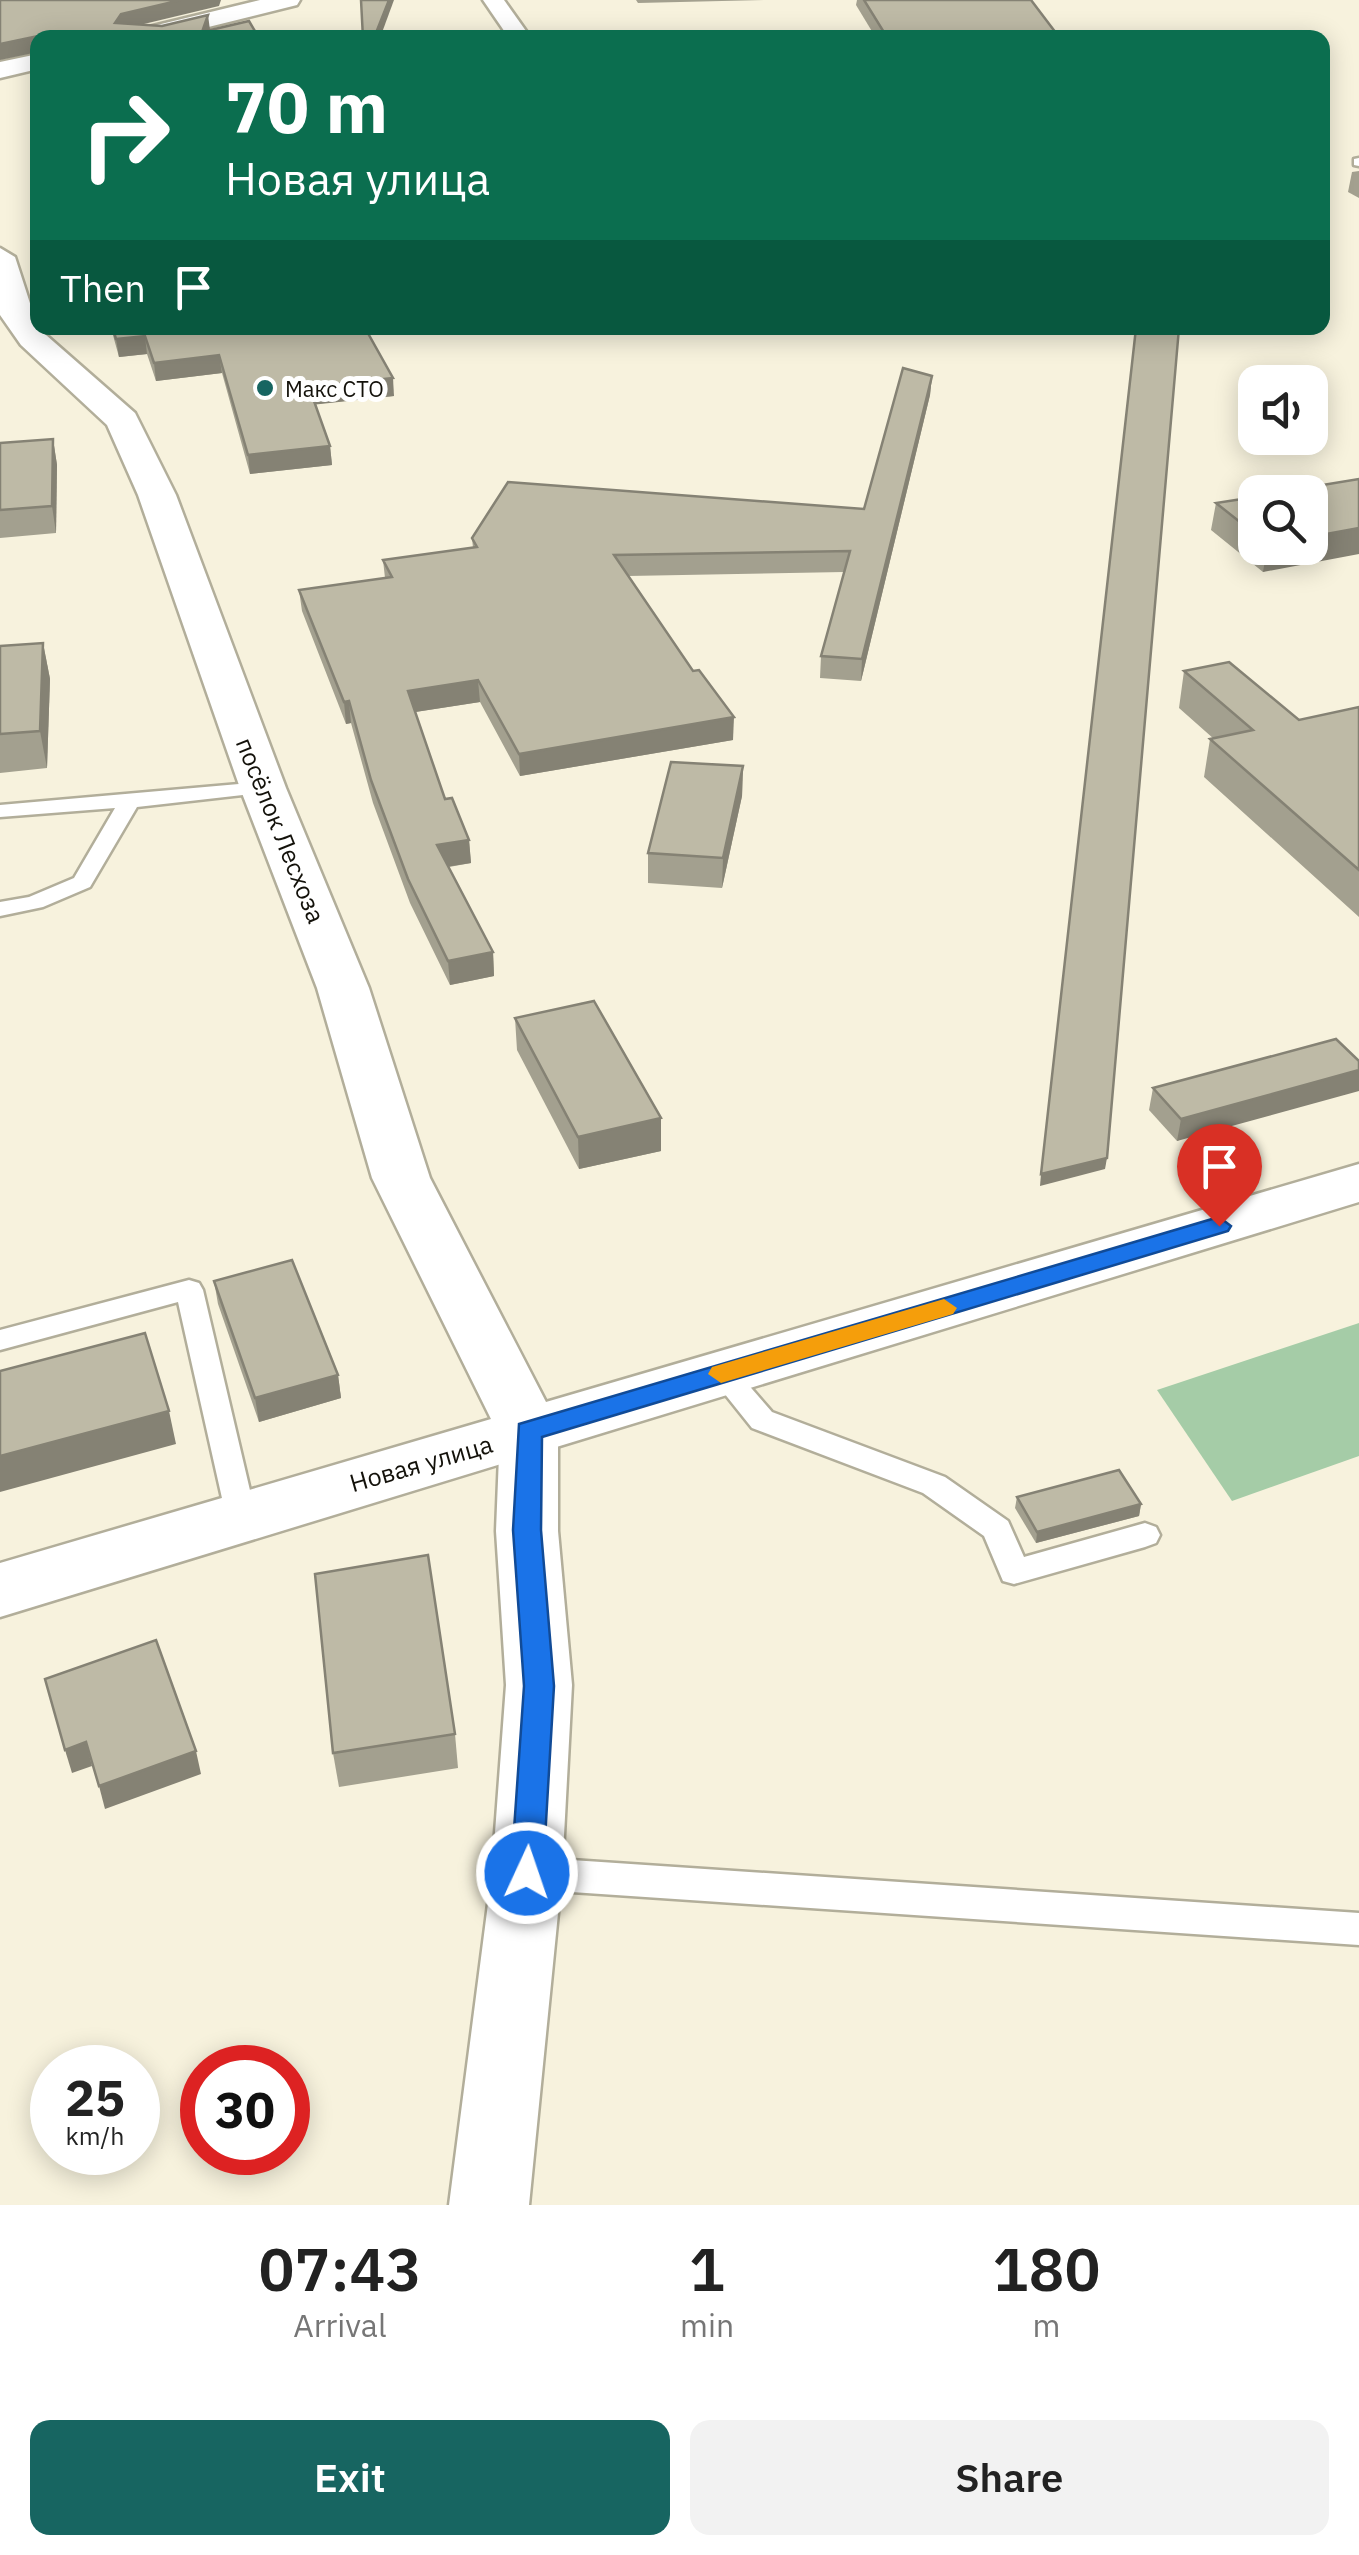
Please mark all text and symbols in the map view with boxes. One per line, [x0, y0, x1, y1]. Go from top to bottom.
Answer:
text: 70 m [225, 61, 388, 152]
icon: right [60, 70, 190, 200]
text: Новая улица [225, 149, 490, 207]
icon: arrive [166, 260, 221, 315]
text: Then [60, 263, 146, 312]
map controls [1238, 365, 1328, 565]
button: sound [1238, 365, 1328, 455]
place label: Макс СТО [285, 374, 384, 403]
marker: Макс СТО [254, 377, 276, 399]
button: search [1238, 475, 1328, 565]
street label: посёлок Лесхоза [229, 732, 333, 928]
pin [1177, 1124, 1262, 1227]
icon: arrive [1192, 1139, 1247, 1194]
street label: Новая улица [346, 1427, 496, 1499]
position arrow [475, 1821, 579, 1925]
speed limit sign: 30 [180, 2045, 310, 2175]
text: 25 [65, 2065, 125, 2130]
text: km/h [66, 2119, 124, 2152]
text: 07:43 [258, 2229, 422, 2308]
text: 1 [689, 2229, 725, 2308]
text: 180 [993, 2229, 1101, 2308]
text: Arrival [293, 2304, 387, 2346]
text: min [680, 2304, 734, 2346]
text: m [1033, 2304, 1061, 2346]
button: Exit [30, 2420, 670, 2535]
button: Share [690, 2420, 1329, 2535]

